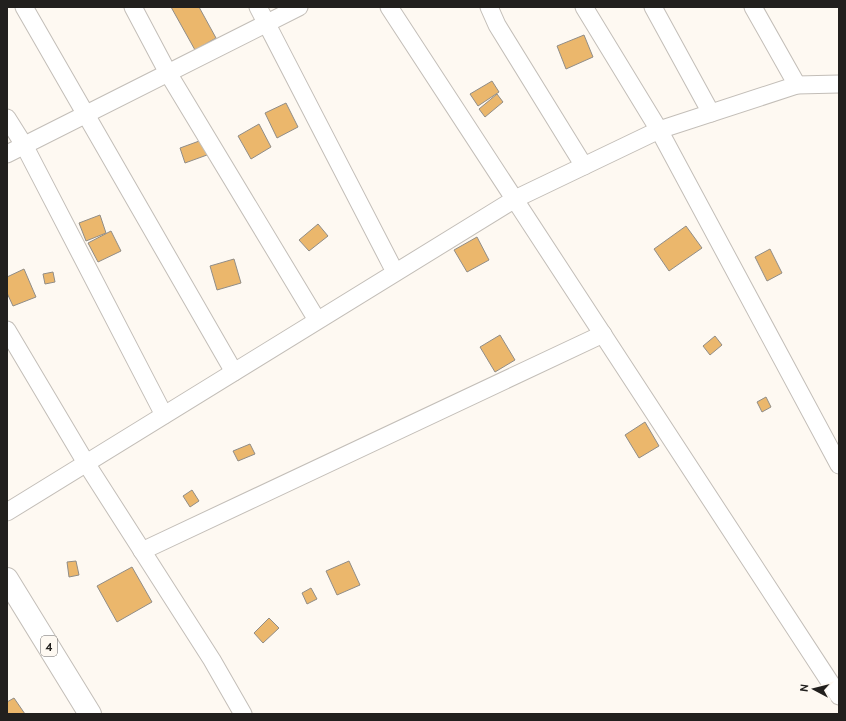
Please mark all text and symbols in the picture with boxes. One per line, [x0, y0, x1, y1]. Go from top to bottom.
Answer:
road number: 4 [41, 636, 57, 656]
north arrow [794, 669, 834, 709]
text: N [797, 683, 811, 692]

